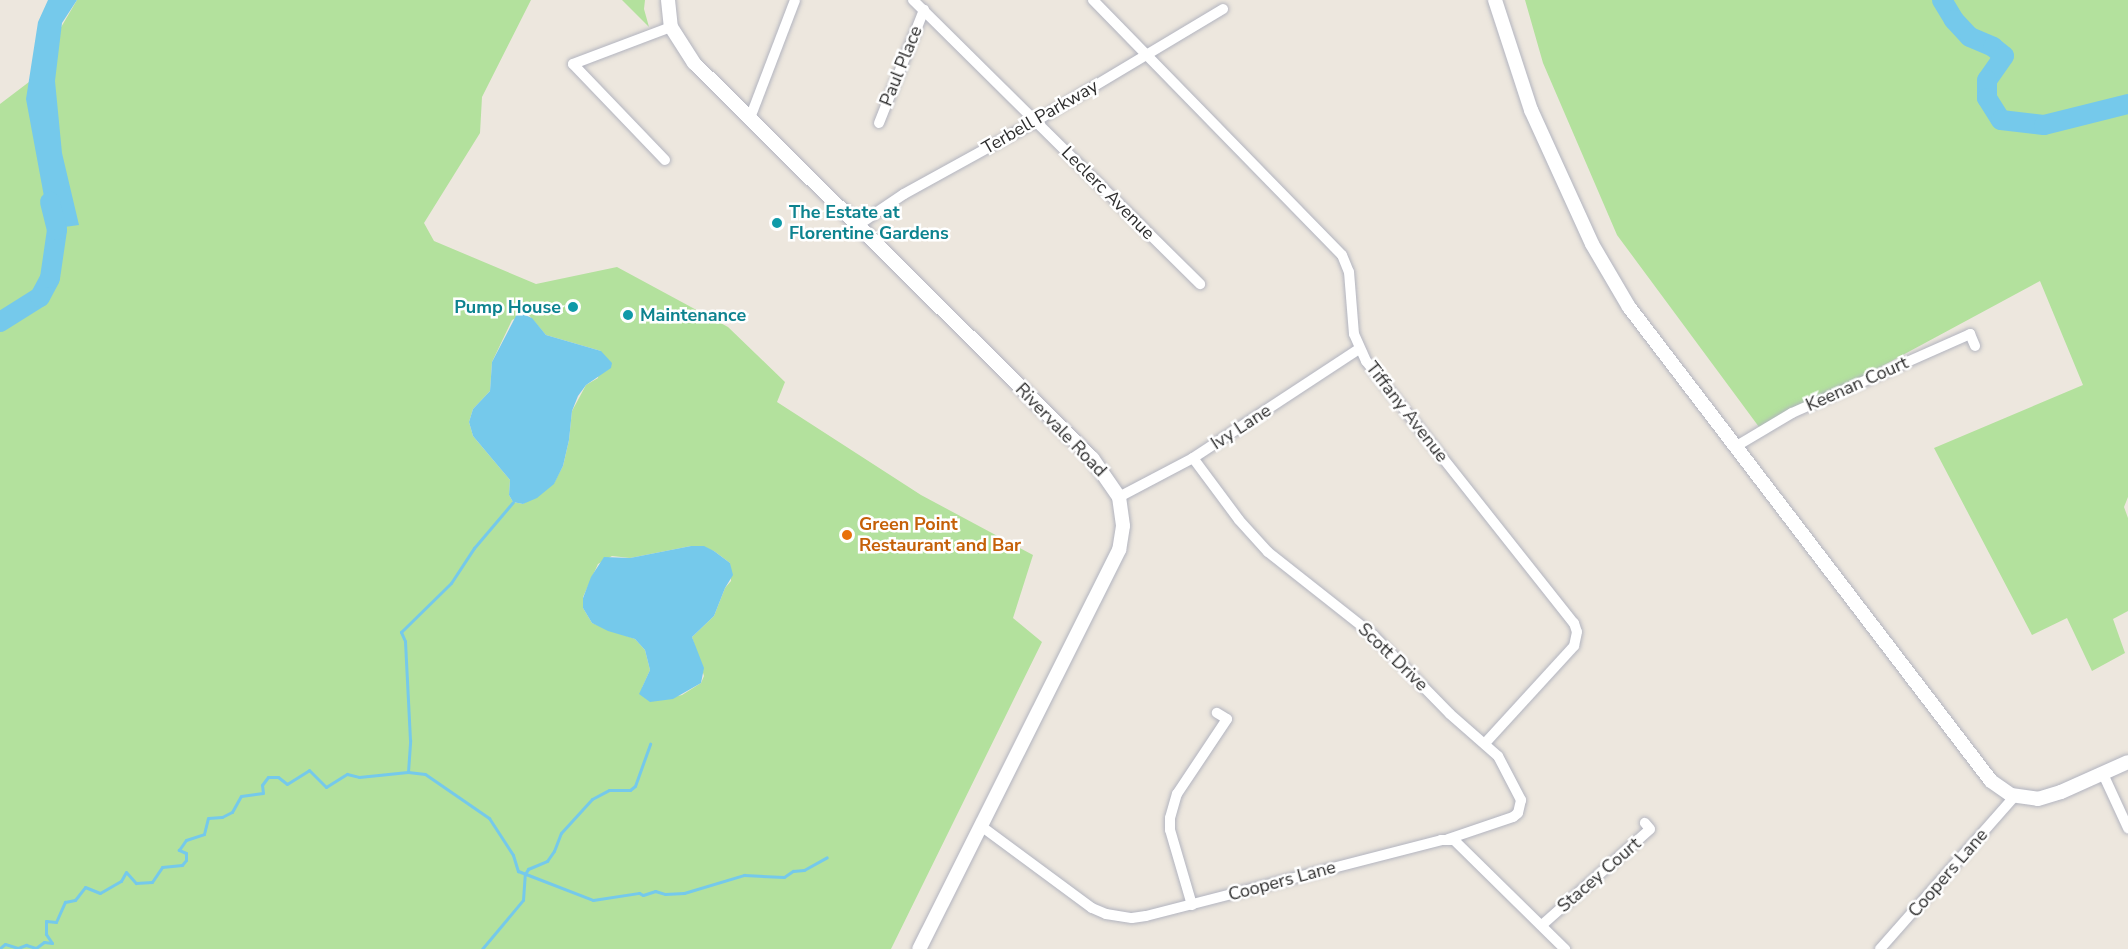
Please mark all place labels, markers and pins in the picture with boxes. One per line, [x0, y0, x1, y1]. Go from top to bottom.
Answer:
place label: The Estate at Florentine Gardens [789, 202, 949, 244]
marker: The Estate at Florentine Gardens [770, 216, 784, 230]
place label: Pump House [454, 296, 561, 318]
marker: Pump House [566, 300, 580, 314]
place label: Maintenance [640, 304, 746, 326]
marker: Maintenance [621, 308, 635, 322]
place label: Green Point Restaurant and Bar [859, 514, 1021, 556]
marker: Green Point Restaurant and Bar [840, 528, 854, 542]

